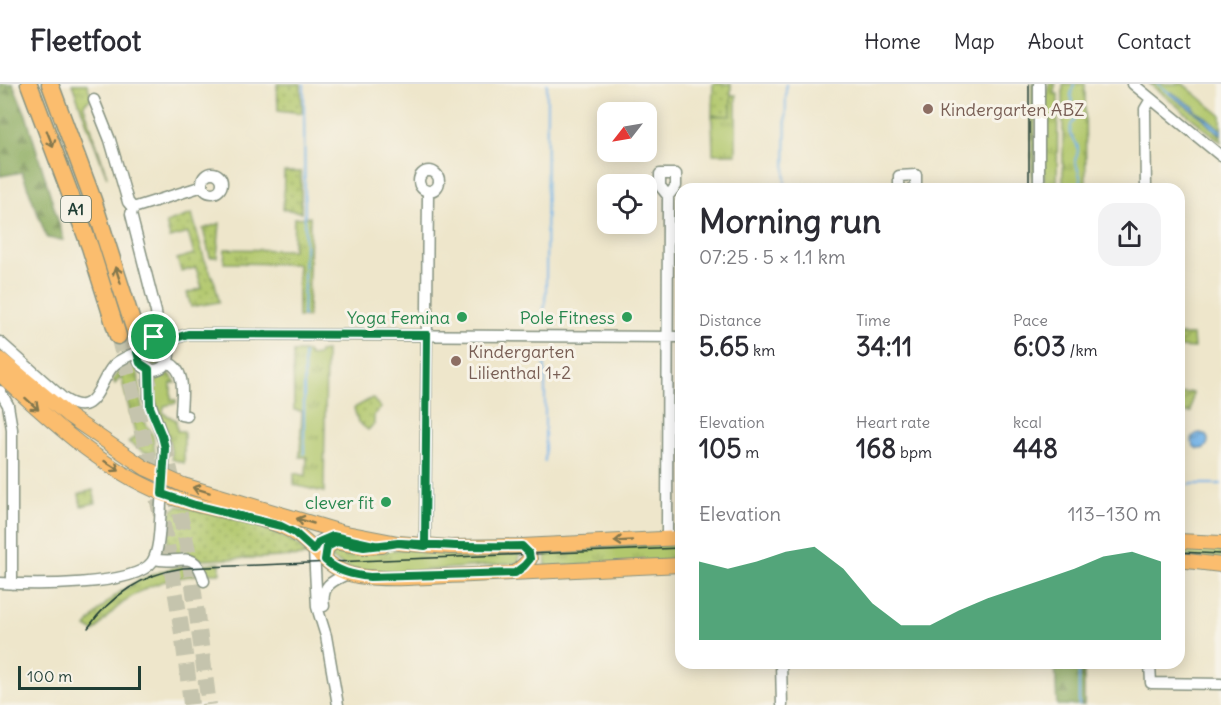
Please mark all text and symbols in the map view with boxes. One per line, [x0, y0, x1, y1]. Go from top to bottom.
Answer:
text: Fleetfoot [30, 23, 141, 59]
text: Home [864, 28, 921, 55]
text: Map [954, 28, 995, 55]
text: About [1028, 28, 1084, 55]
text: Contact [1117, 28, 1191, 55]
place label: Kindergarten ABZ [940, 98, 1084, 121]
north arrow [597, 102, 657, 162]
map controls [597, 102, 657, 234]
marker: Kindergarten ABZ [921, 102, 935, 116]
one-way arrow [45, 129, 56, 147]
button: locate [597, 174, 657, 234]
road number: A1 [61, 196, 91, 222]
text: Morning run [699, 200, 881, 242]
button: share [1098, 203, 1161, 266]
text: 07:25 · 5 × 1.1 km [699, 244, 845, 269]
one-way arrow [112, 266, 123, 285]
place label: Yoga Femina [347, 306, 450, 329]
place label: Pole Fitness [520, 306, 615, 329]
marker: Yoga Femina [455, 310, 469, 324]
marker: Pole Fitness [620, 310, 634, 324]
text: Distance [699, 310, 761, 330]
text: Time [856, 310, 891, 330]
text: Pace [1013, 310, 1048, 330]
pin [128, 311, 179, 362]
icon: arrive [137, 320, 170, 353]
text: 5.65 [699, 330, 749, 363]
text: 34:11 [856, 330, 912, 363]
text: 6:03 [1013, 330, 1066, 363]
place label: Kindergarten Lilienthal 1+2 [468, 340, 575, 384]
text: km [749, 340, 775, 360]
text: /km [1066, 340, 1098, 360]
marker: Kindergarten Lilienthal 1+2 [449, 354, 463, 368]
one-way arrow [24, 397, 40, 410]
text: Elevation [699, 412, 765, 432]
text: Heart rate [856, 412, 930, 432]
text: kcal [1013, 412, 1042, 432]
text: 105 [699, 432, 741, 465]
text: 168 [856, 432, 896, 465]
text: 448 [1013, 432, 1058, 465]
text: m [741, 442, 759, 462]
text: bpm [896, 442, 932, 462]
one-way arrow [103, 459, 120, 472]
one-way arrow [192, 484, 211, 495]
place label: clever fit [305, 491, 374, 514]
marker: clever fit [379, 495, 393, 509]
text: Elevation [699, 501, 781, 526]
text: 113–130 m [1068, 501, 1161, 526]
one-way arrow [296, 515, 315, 526]
one-way arrow [613, 536, 633, 547]
scale bar [18, 663, 141, 690]
text: 100 m [27, 666, 72, 686]

